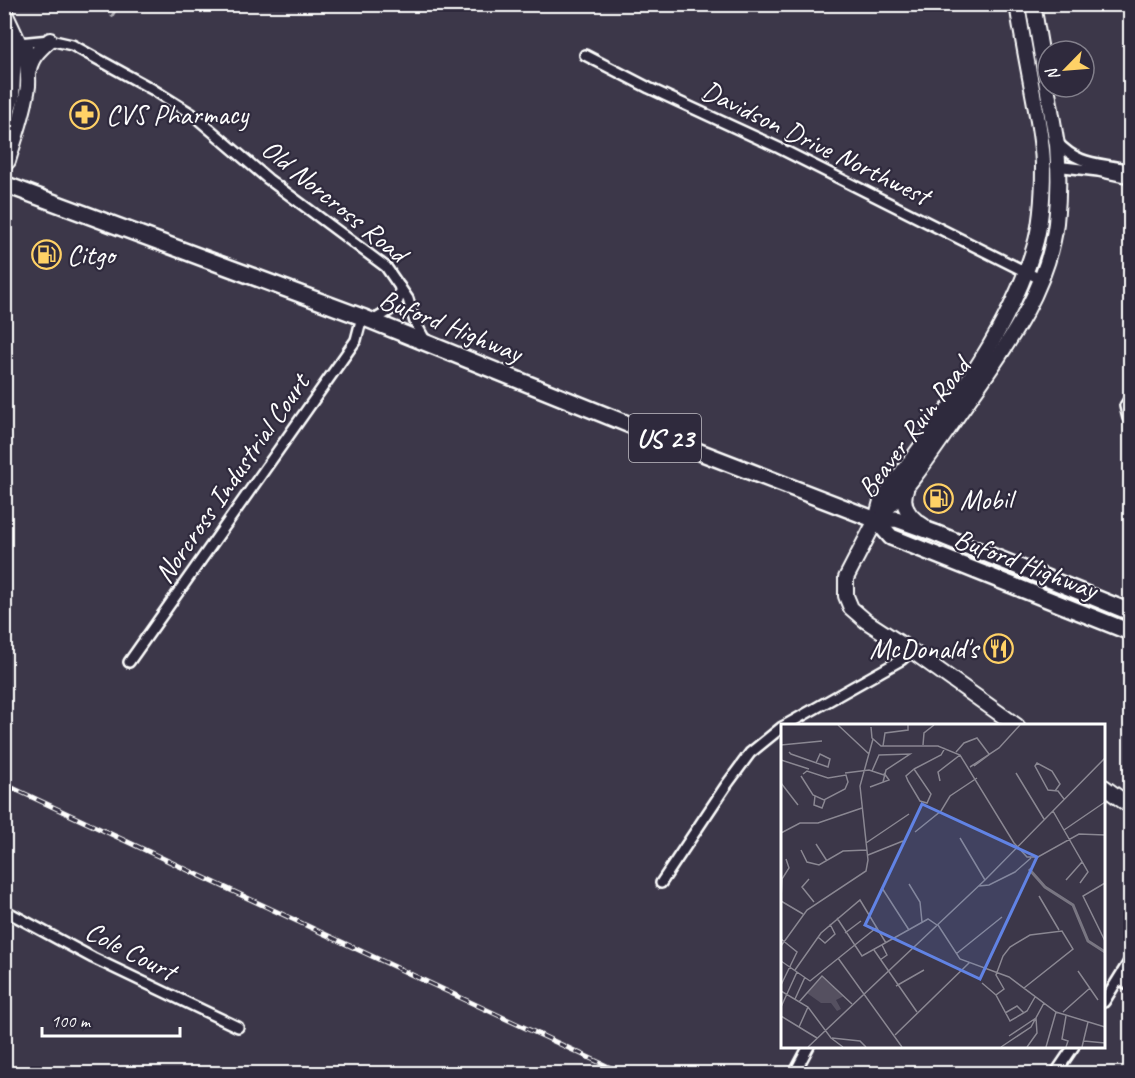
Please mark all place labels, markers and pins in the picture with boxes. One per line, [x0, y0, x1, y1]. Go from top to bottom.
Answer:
place label: CVS Pharmacy [106, 97, 250, 132]
pharmacy icon: CVS Pharmacy [69, 98, 101, 130]
place label: Citgo [67, 237, 118, 272]
fuel station icon: Citgo [30, 238, 62, 270]
place label: Mobil [960, 482, 1017, 517]
fuel station icon: Mobil [923, 483, 955, 515]
place label: McDonald's [869, 631, 980, 666]
restaurant icon: McDonald's [983, 632, 1015, 664]

